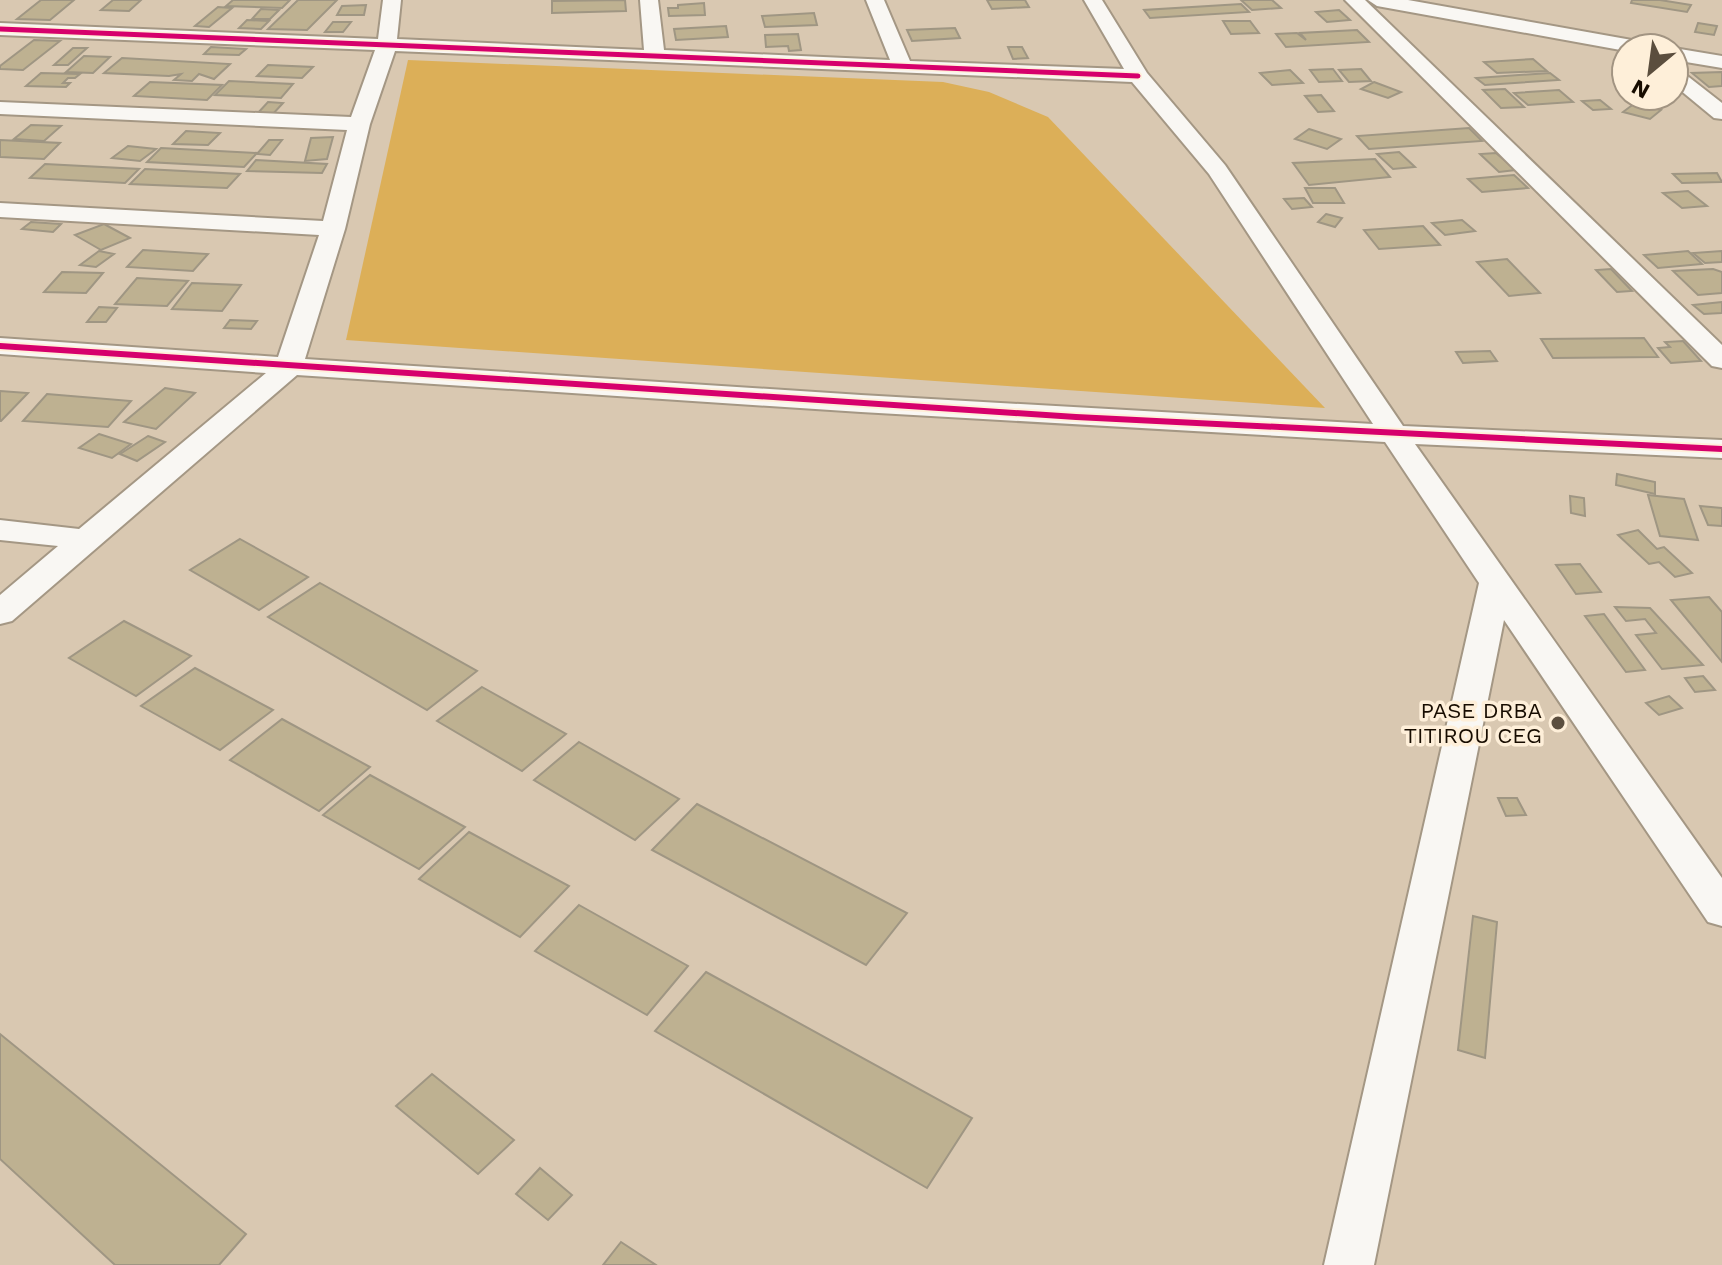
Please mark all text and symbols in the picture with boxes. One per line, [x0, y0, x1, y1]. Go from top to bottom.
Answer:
north arrow [1610, 32, 1690, 112]
text: N [1627, 74, 1654, 104]
place label: PASE DRBA TITIROU CEG [1404, 698, 1542, 748]
marker: PASE DRBA TITIROU CEG [1549, 714, 1567, 732]

